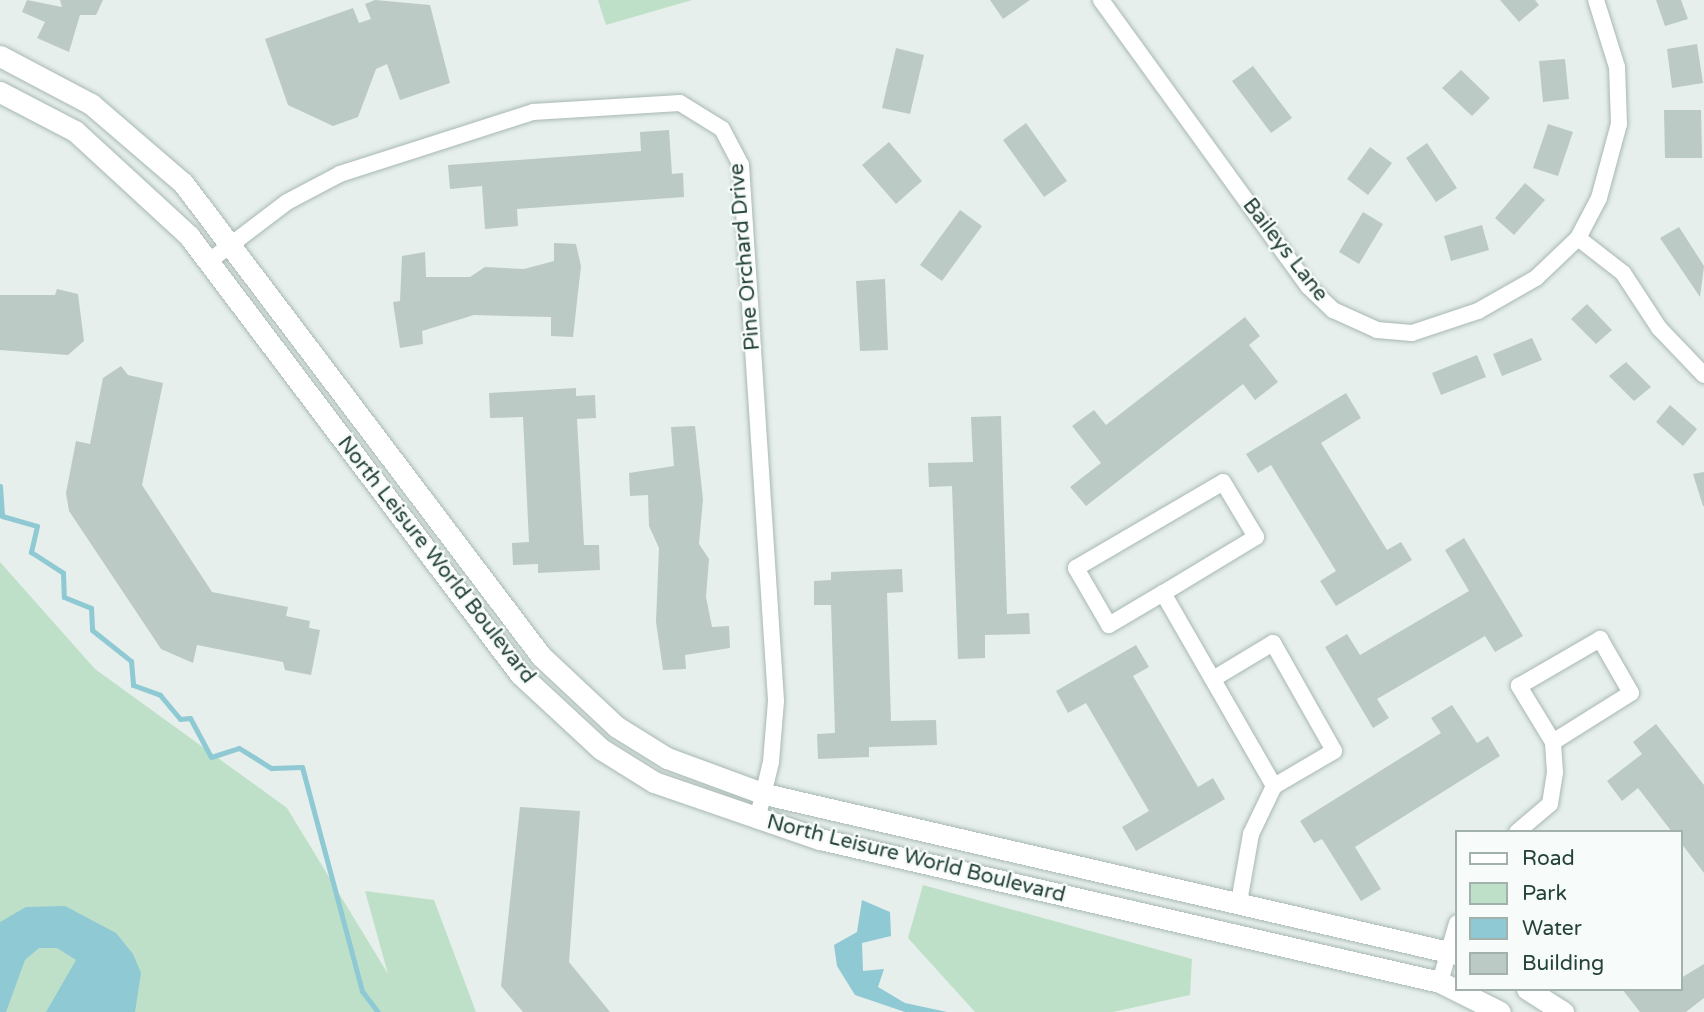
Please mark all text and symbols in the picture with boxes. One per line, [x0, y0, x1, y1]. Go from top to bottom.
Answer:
street label: Pine Orchard Drive [724, 162, 766, 352]
street label: Baileys Lane [1237, 193, 1333, 307]
street label: North Leisure World Boulevard [332, 431, 540, 689]
street label: North Leisure World Boulevard [764, 810, 1068, 908]
legend [1456, 830, 1683, 991]
text: Road [1522, 846, 1575, 871]
text: Park [1522, 881, 1567, 906]
text: Water [1522, 916, 1582, 941]
text: Building [1522, 951, 1604, 976]

